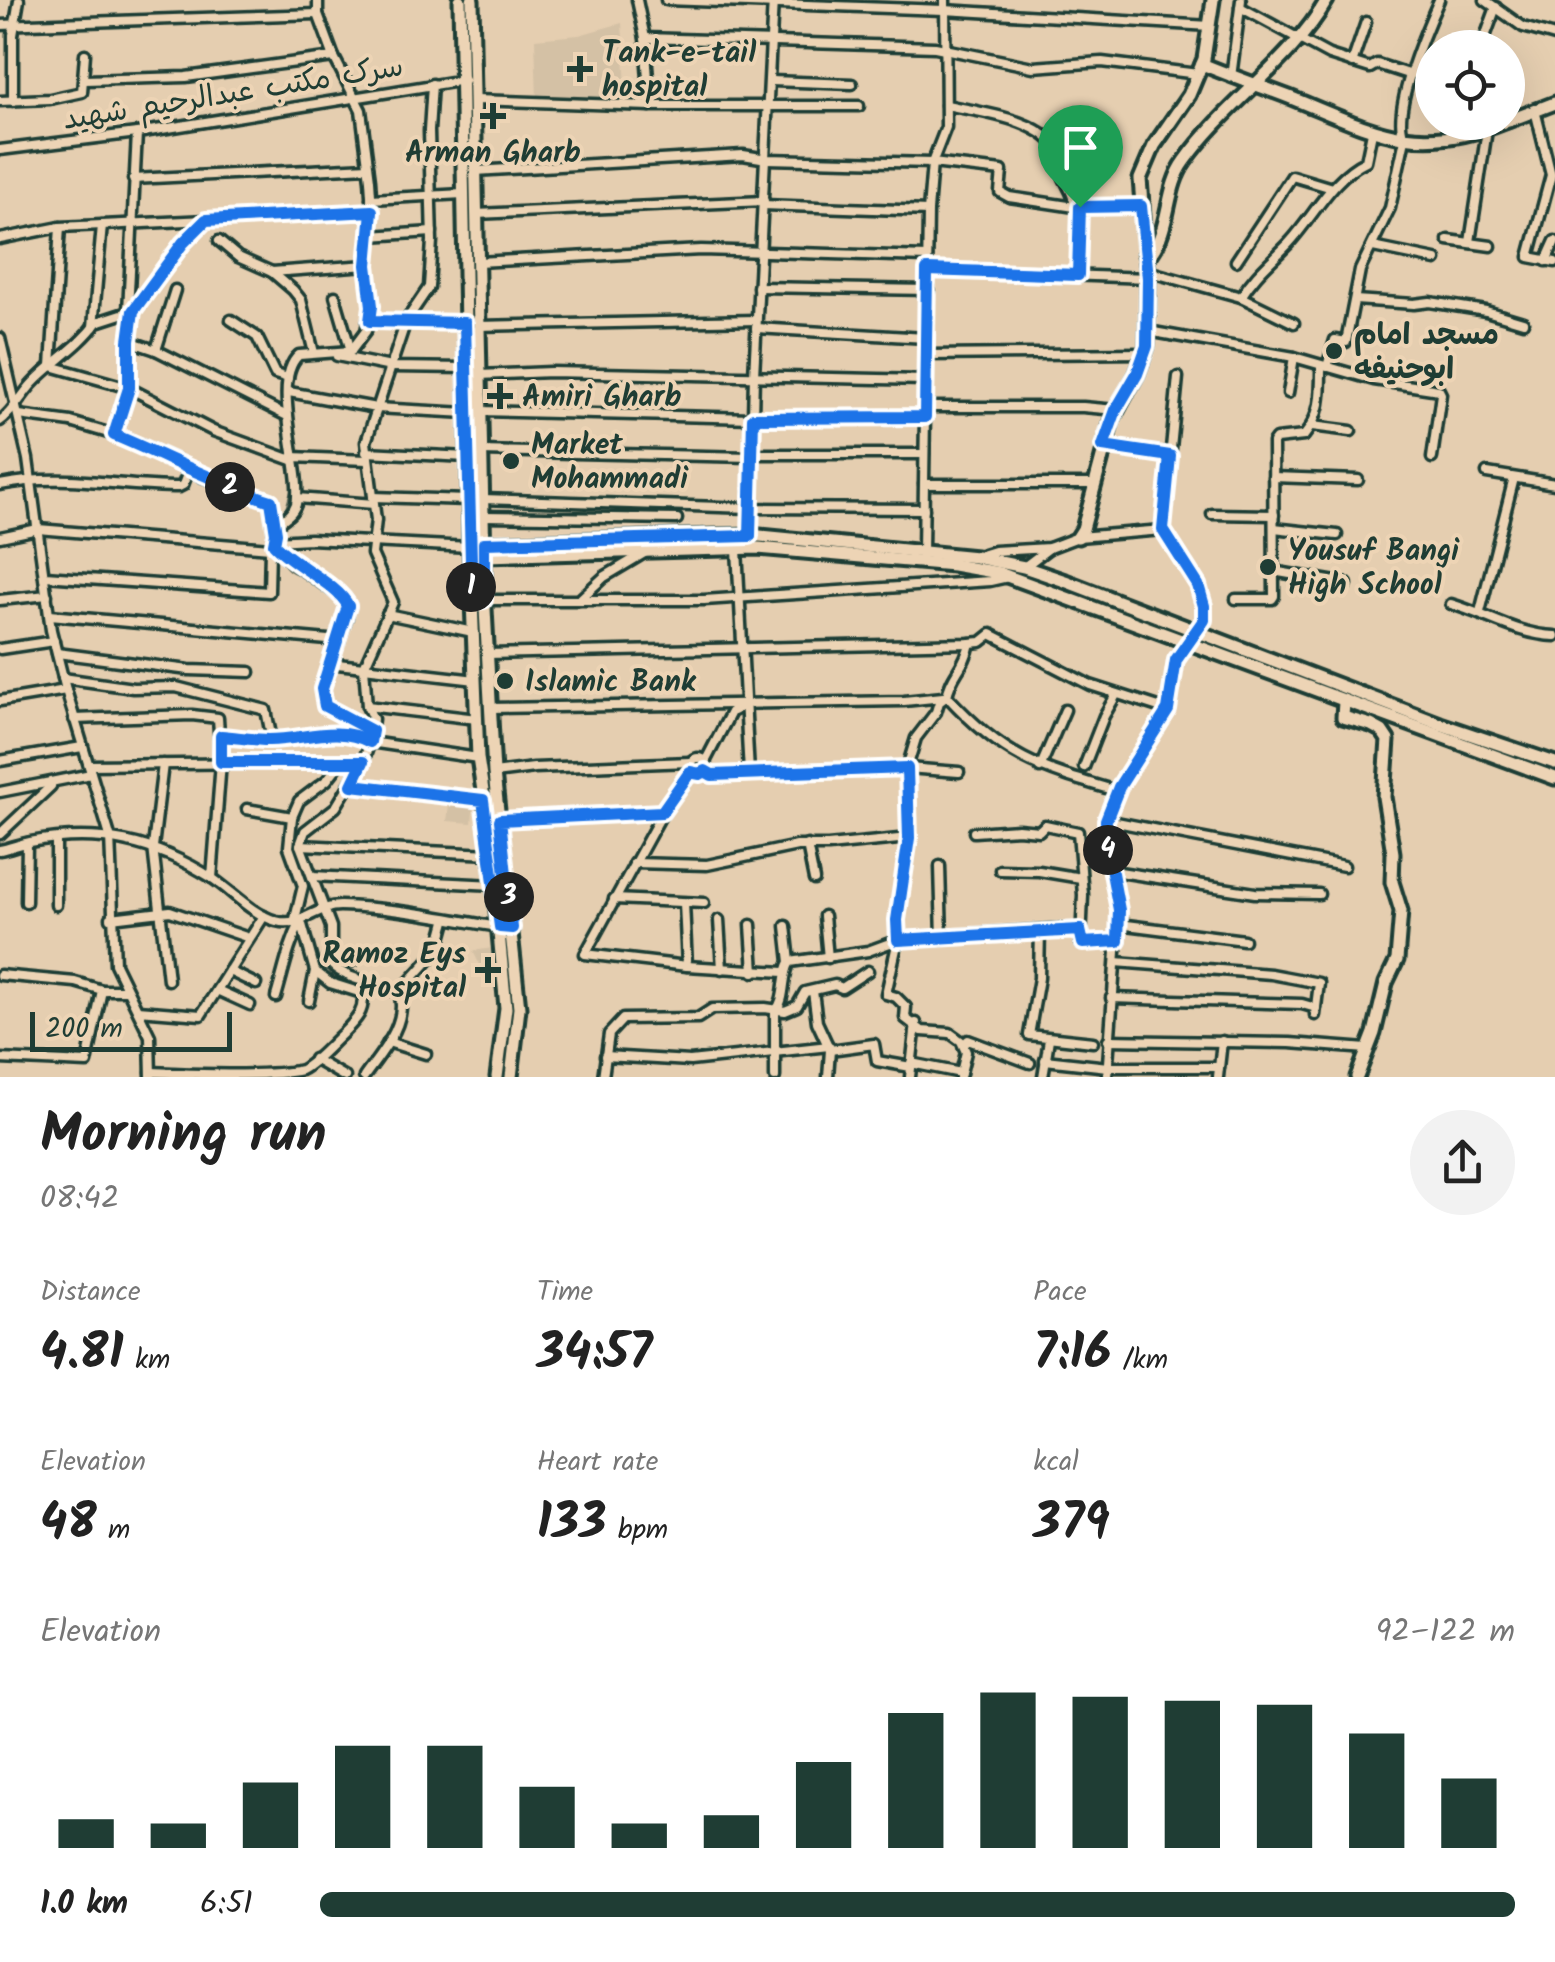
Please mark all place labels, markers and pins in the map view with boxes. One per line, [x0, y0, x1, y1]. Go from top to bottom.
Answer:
place label: Tank-e-tail hospital [602, 30, 756, 112]
marker: Tank-e-tail hospital [567, 56, 593, 82]
marker: Arman Gharb [480, 103, 506, 129]
pin [1038, 105, 1123, 208]
place label: Arman Gharb [405, 130, 581, 178]
place label: مسجد امام ابوحنیفه [1354, 312, 1499, 394]
marker: مسجد امام ابوحنیفه [1323, 340, 1345, 362]
place label: Amiri Gharb [522, 374, 681, 422]
marker: Amiri Gharb [487, 383, 513, 409]
place label: Market Mohammadi [531, 422, 689, 504]
marker: Market Mohammadi [500, 450, 522, 472]
pin: 2 [205, 462, 255, 512]
place label: Yousuf Bangi High School [1288, 528, 1460, 610]
marker: Yousuf Bangi High School [1257, 556, 1279, 578]
pin: 1 [446, 562, 496, 612]
place label: Islamic Bank [525, 659, 697, 707]
marker: Islamic Bank [494, 670, 516, 692]
pin: 4 [1083, 825, 1133, 875]
pin: 3 [484, 872, 534, 922]
place label: Ramoz Eys Hospital [322, 931, 466, 1013]
marker: Ramoz Eys Hospital [475, 957, 501, 983]

